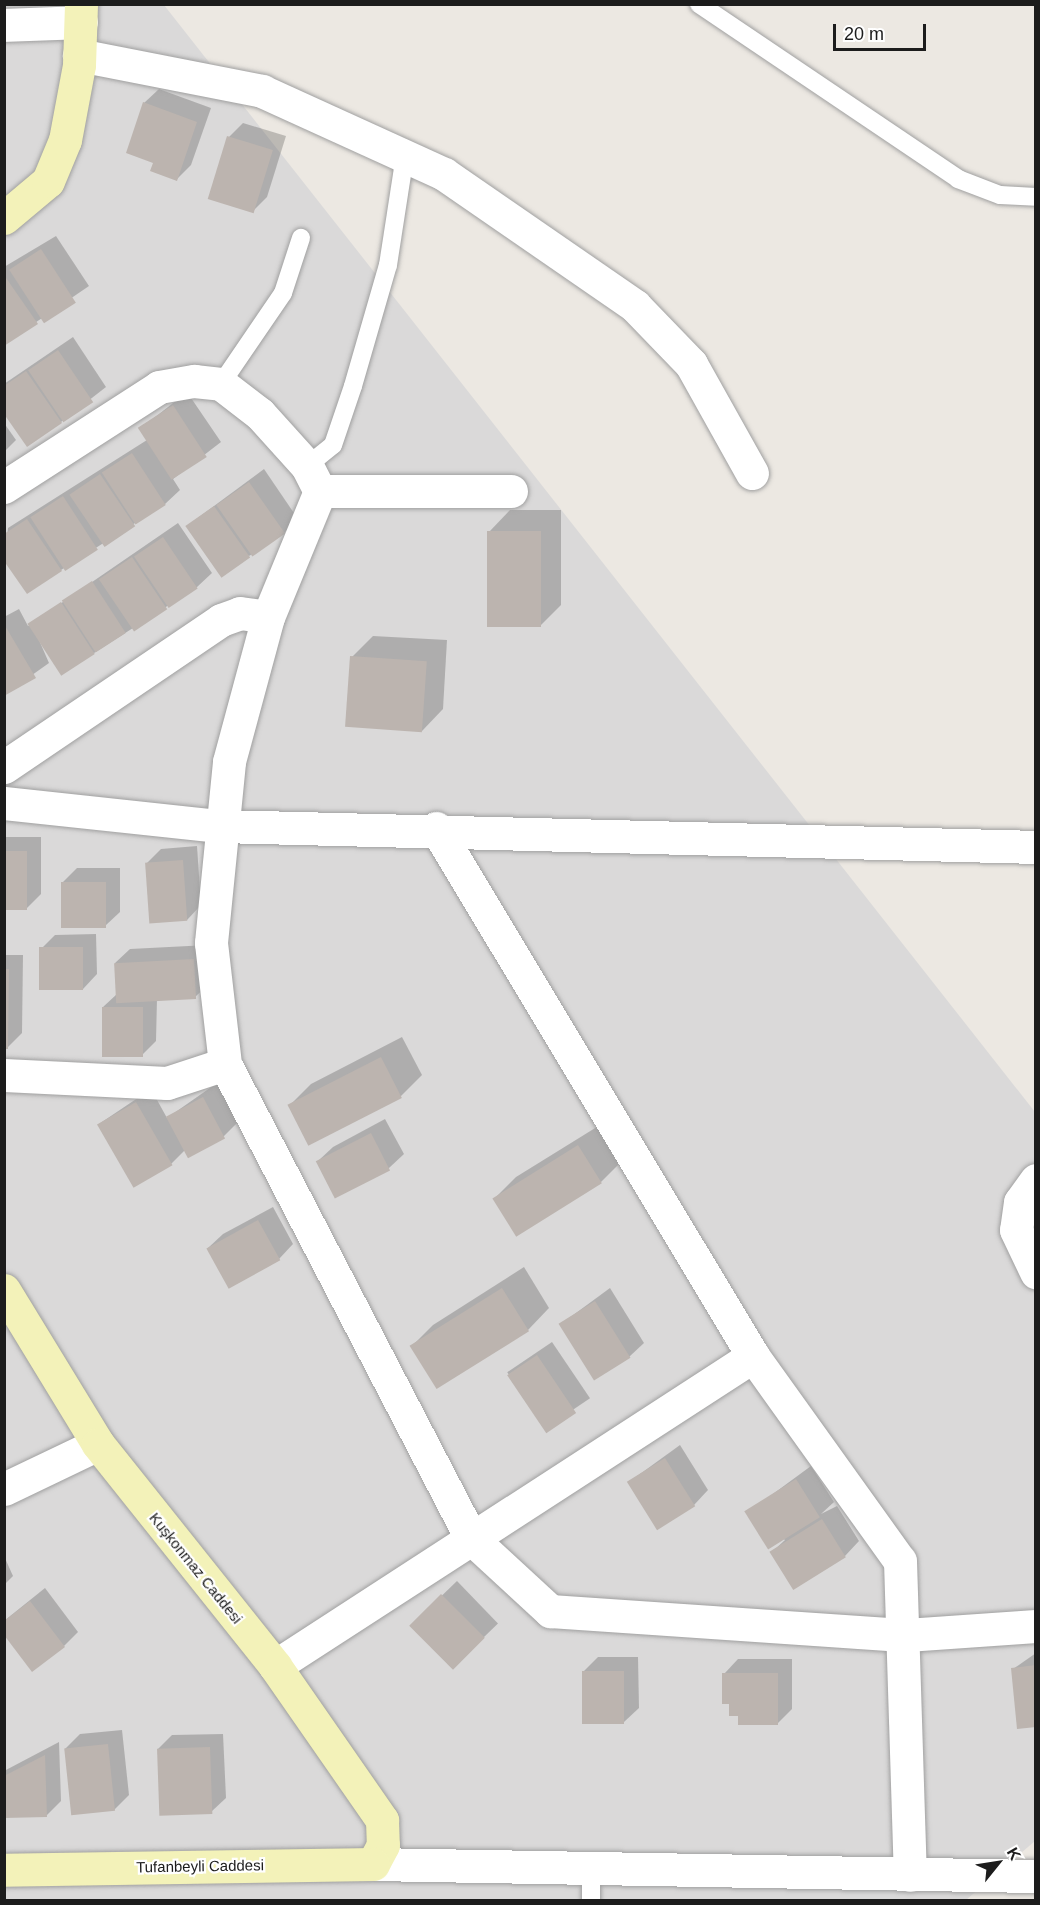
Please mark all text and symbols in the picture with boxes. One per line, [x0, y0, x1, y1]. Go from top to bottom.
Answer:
scale bar [836, 12, 929, 50]
text: 20 m [844, 24, 884, 44]
street label: Kuşkonmaz Caddesi [146, 1509, 246, 1627]
north arrow [968, 1833, 1028, 1893]
text: K [1004, 1844, 1024, 1863]
street label: Tufanbeyli Caddesi [136, 1856, 264, 1876]

